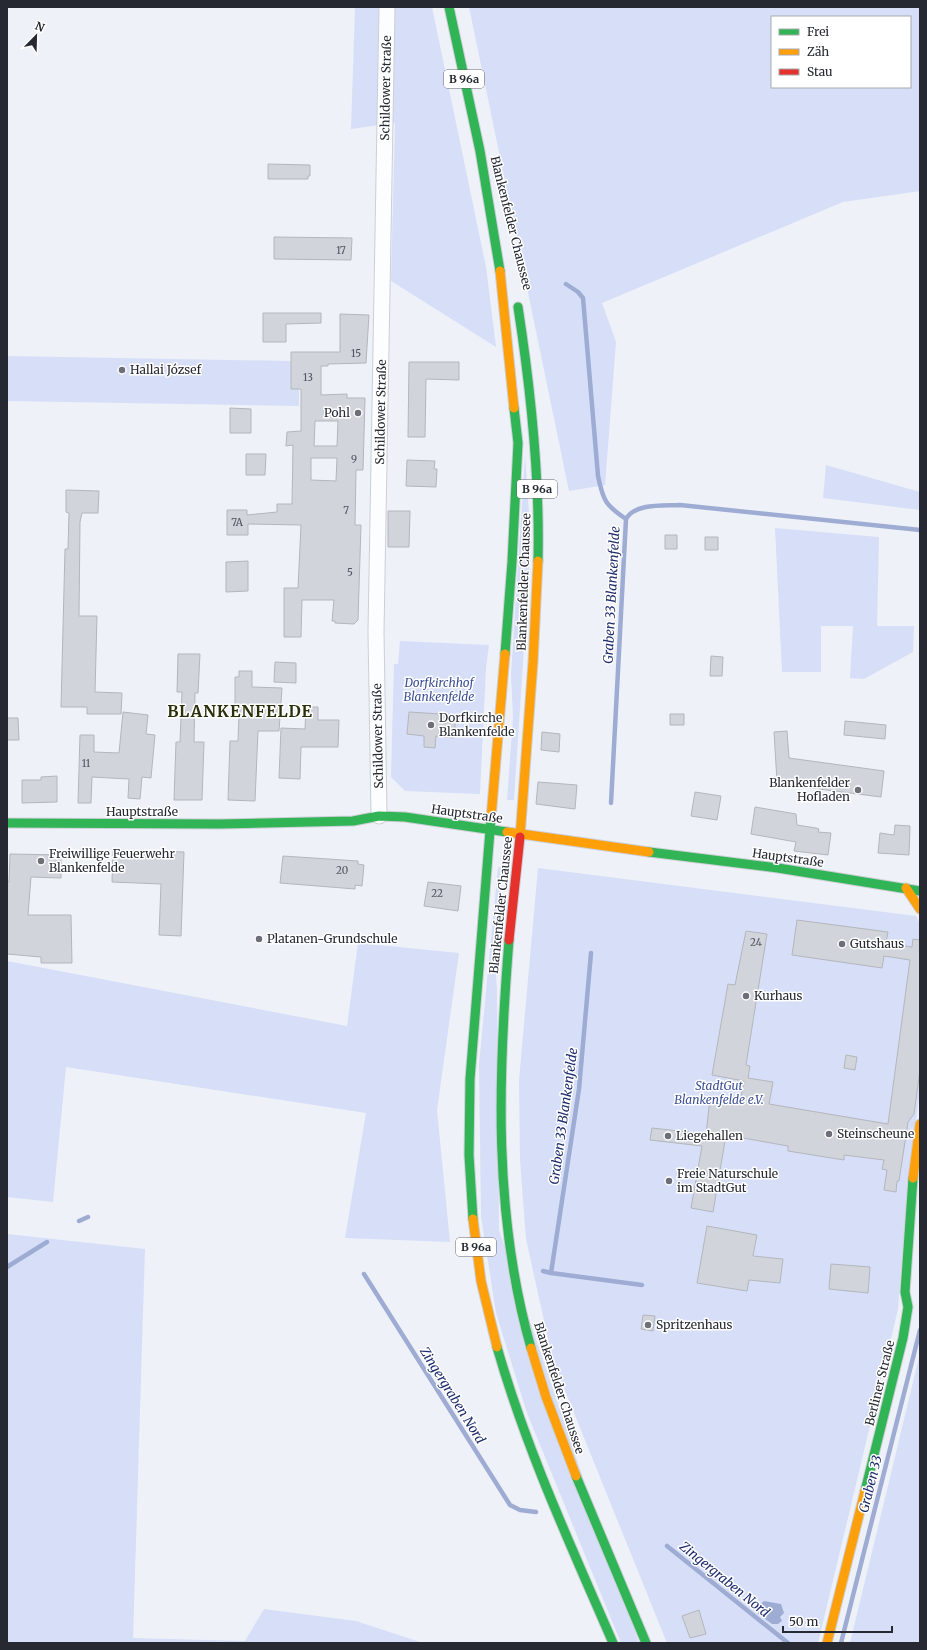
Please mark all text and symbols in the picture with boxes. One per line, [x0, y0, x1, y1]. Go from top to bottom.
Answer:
north arrow [16, 16, 56, 56]
legend [771, 16, 911, 88]
text: N [33, 19, 47, 35]
text: Frei [807, 24, 829, 39]
street label: Schildower Straße [377, 35, 394, 141]
text: Zäh [807, 44, 829, 59]
text: Stau [807, 64, 833, 79]
road number: B 96a [444, 70, 484, 88]
street label: Blankenfelder Chaussee [488, 154, 535, 292]
house number: 17 [336, 244, 346, 257]
house number: 15 [351, 347, 361, 360]
street label: Schildower Straße [372, 359, 389, 465]
place label: Hallai József [130, 362, 201, 377]
marker: Hallai József [117, 365, 127, 375]
house number: 13 [303, 371, 313, 384]
place label: Pohl [324, 405, 350, 420]
marker: Pohl [353, 408, 363, 418]
house number: 9 [351, 453, 357, 466]
road number: B 96a [517, 480, 557, 498]
house number: 7 [343, 504, 349, 517]
street label: Blankenfelder Chaussee [514, 513, 533, 651]
house number: 7A [231, 516, 244, 529]
water label: Graben 33 Blankenfelde [599, 525, 624, 664]
house number: 5 [347, 566, 353, 579]
park label: Dorfkirchhof Blankenfelde [403, 675, 475, 704]
street label: Schildower Straße [369, 683, 386, 789]
district label: BLANKENFELDE [167, 701, 313, 721]
place label: Dorfkirche Blankenfelde [439, 710, 514, 739]
marker: Dorfkirche Blankenfelde [426, 720, 436, 730]
house number: 11 [82, 757, 91, 770]
place label: Blankenfelder Hofladen [769, 775, 851, 804]
marker: Blankenfelder Hofladen [853, 785, 863, 795]
street label: Hauptstraße [430, 801, 504, 826]
street label: Hauptstraße [106, 804, 178, 819]
street label: Blankenfelder Chaussee [486, 836, 515, 974]
street label: Hauptstraße [751, 845, 825, 870]
place label: Freiwillige Feuerwehr Blankenfelde [49, 846, 175, 875]
marker: Freiwillige Feuerwehr Blankenfelde [36, 856, 46, 866]
house number: 20 [336, 864, 348, 877]
house number: 22 [431, 887, 443, 900]
place label: Platanen-Grundschule [267, 931, 397, 946]
marker: Platanen-Grundschule [254, 934, 264, 944]
house number: 24 [750, 936, 762, 949]
place label: Gutshaus [850, 936, 904, 951]
marker: Gutshaus [837, 939, 847, 949]
place label: Kurhaus [754, 988, 802, 1003]
marker: Kurhaus [741, 991, 751, 1001]
water label: Graben 33 Blankenfelde [545, 1046, 582, 1186]
park label: StadtGut Blankenfelde e.V. [674, 1078, 764, 1107]
place label: Steinscheune [837, 1126, 914, 1141]
place label: Liegehallen [676, 1128, 743, 1143]
marker: Steinscheune [824, 1129, 834, 1139]
marker: Liegehallen [663, 1131, 673, 1141]
place label: Freie Naturschule im StadtGut [677, 1166, 778, 1195]
marker: Freie Naturschule im StadtGut [664, 1176, 674, 1186]
road number: B 96a [456, 1238, 496, 1256]
place label: Spritzenhaus [656, 1317, 733, 1332]
street label: Blankenfelder Chaussee [531, 1320, 588, 1456]
marker: Spritzenhaus [643, 1320, 653, 1330]
street label: Berliner Straße [862, 1339, 897, 1427]
water label: Zingergraben Nord [416, 1343, 489, 1447]
water label: Graben 33 [855, 1453, 886, 1514]
water label: Zingergraben Nord [676, 1537, 773, 1621]
scale bar [783, 1608, 892, 1634]
text: 50 m [789, 1614, 818, 1629]

